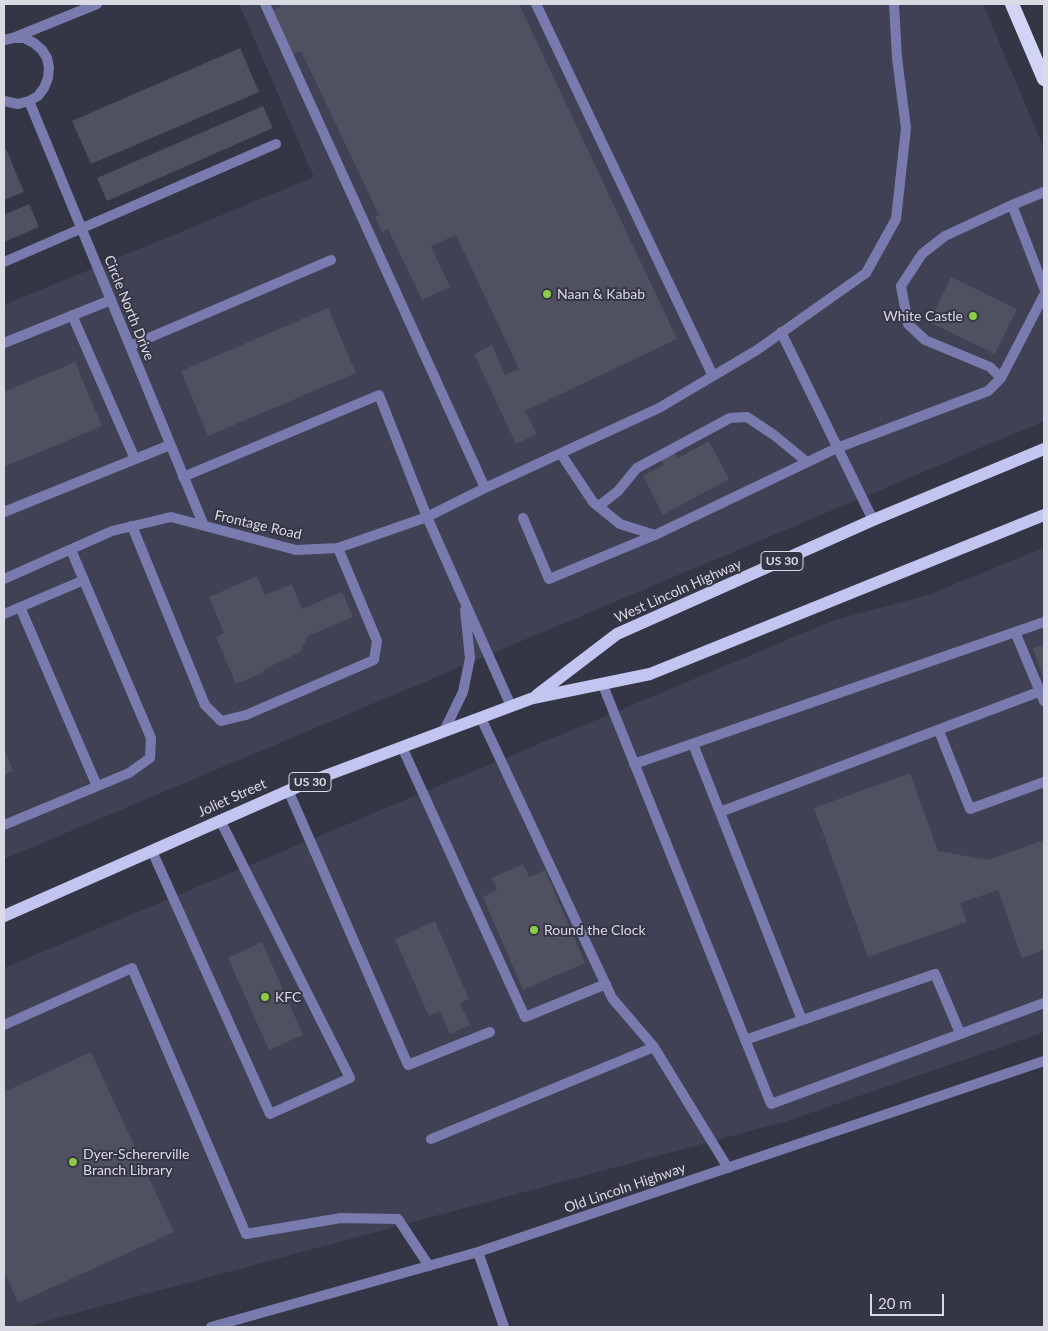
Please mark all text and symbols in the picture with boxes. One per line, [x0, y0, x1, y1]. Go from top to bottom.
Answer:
street label: Circle North Drive [100, 253, 158, 363]
place label: Naan & Kabab [557, 286, 645, 302]
marker: Naan & Kabab [541, 288, 553, 300]
place label: White Castle [883, 308, 963, 324]
marker: White Castle [967, 310, 979, 322]
street label: Frontage Road [213, 507, 303, 543]
road number: US 30 [761, 552, 803, 570]
street label: West Lincoln Highway [612, 555, 744, 627]
road number: US 30 [289, 772, 331, 792]
street label: Joliet Street [195, 775, 269, 821]
place label: Round the Clock [544, 922, 645, 938]
marker: Round the Clock [528, 924, 540, 936]
place label: KFC [275, 989, 301, 1005]
marker: KFC [259, 991, 271, 1003]
place label: Dyer-Schererville Branch Library [83, 1146, 189, 1178]
marker: Dyer-Schererville Branch Library [67, 1156, 79, 1168]
street label: Old Lincoln Highway [562, 1159, 688, 1217]
scale bar [873, 1284, 947, 1316]
text: 20 m [878, 1294, 912, 1312]

